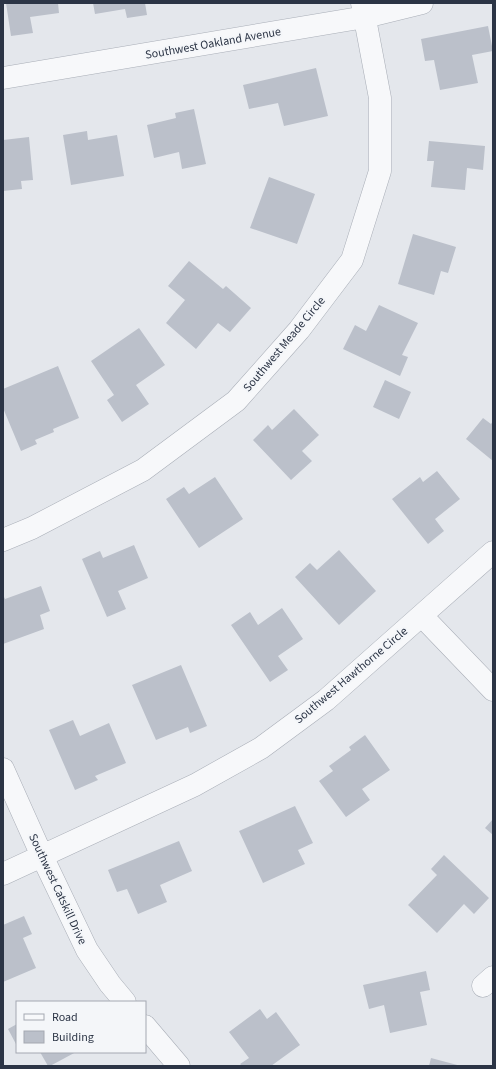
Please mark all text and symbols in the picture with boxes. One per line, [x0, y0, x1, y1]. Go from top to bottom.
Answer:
street label: Southwest Oakland Avenue [144, 23, 282, 64]
street label: Southwest Meade Circle [239, 293, 329, 396]
street label: Southwest Hawthorne Circle [291, 623, 412, 728]
street label: Southwest Catskill Drive [24, 831, 91, 948]
legend [16, 1001, 146, 1053]
text: Road [52, 1009, 78, 1026]
text: Building [52, 1029, 94, 1046]

